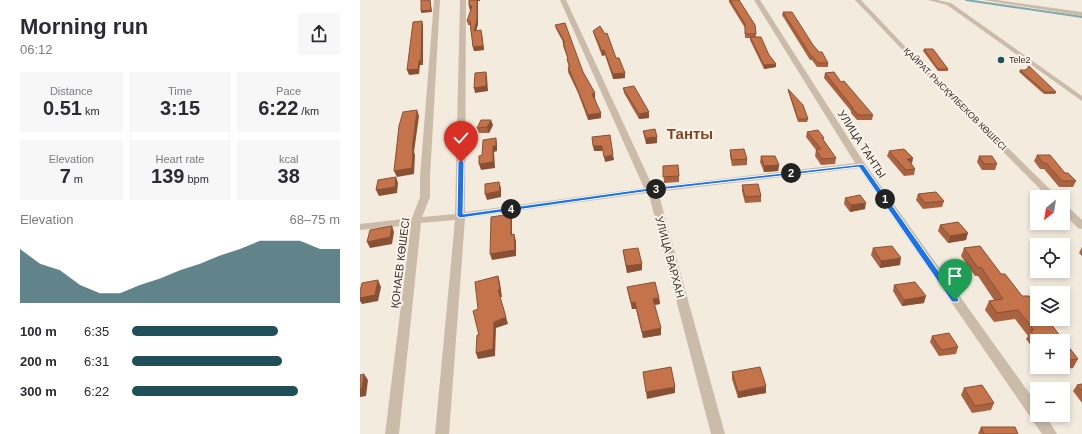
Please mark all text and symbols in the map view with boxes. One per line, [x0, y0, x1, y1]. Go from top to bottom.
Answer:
button: share [298, 13, 340, 55]
text: Morning run [20, 14, 148, 39]
text: 06:12 [20, 42, 53, 57]
street label: ҚАЙРАТ РЫСҚҰЛБЕКОВ КӨШЕСІ [902, 45, 1009, 152]
marker: Tele2 [996, 55, 1006, 65]
place label: Tele2 [1009, 55, 1031, 65]
text: Distance [50, 85, 93, 97]
text: Time [168, 85, 192, 97]
text: Pace [276, 85, 301, 97]
text: 0.51 [43, 97, 82, 119]
text: 3:15 [160, 97, 200, 119]
text: 6:22 [258, 97, 298, 119]
text: km [82, 105, 100, 117]
text: /km [298, 105, 319, 117]
street label: УЛИЦА ТАНТЫ [836, 108, 888, 180]
pin [444, 121, 478, 162]
district label: Танты [667, 125, 713, 142]
icon: check [450, 127, 472, 149]
text: Elevation [49, 153, 94, 165]
text: Heart rate [156, 153, 204, 165]
text: kcal [279, 153, 298, 165]
pin: 2 [781, 163, 801, 183]
text: 7 [60, 165, 71, 187]
text: 139 [151, 165, 184, 187]
text: 38 [278, 165, 300, 187]
text: 2 [788, 167, 794, 179]
text: m [71, 173, 83, 185]
text: bpm [184, 173, 209, 185]
pin: 3 [646, 179, 666, 199]
text: 3 [653, 183, 659, 195]
pin: 1 [875, 189, 895, 209]
north arrow [1030, 190, 1070, 230]
map controls [1030, 190, 1070, 422]
text: 1 [882, 193, 888, 205]
pin: 4 [501, 199, 521, 219]
text: 4 [508, 203, 514, 215]
text: Elevation [20, 212, 73, 227]
text: 68–75 m [289, 212, 340, 227]
street label: УЛИЦА ВАРХАН [653, 215, 687, 299]
street label: ҚОНАЕВ КӨШЕСІ [388, 217, 412, 309]
button: locate [1030, 238, 1070, 278]
pin [938, 259, 972, 300]
icon: arrive [944, 265, 966, 287]
button: layers [1030, 286, 1070, 326]
text: 100 m [20, 324, 57, 339]
text: 6:35 [84, 324, 109, 339]
button: + [1030, 334, 1070, 374]
text: 200 m [20, 354, 57, 369]
text: 6:31 [84, 354, 109, 369]
button: − [1030, 382, 1070, 422]
text: 300 m [20, 384, 57, 399]
text: 6:22 [84, 384, 109, 399]

